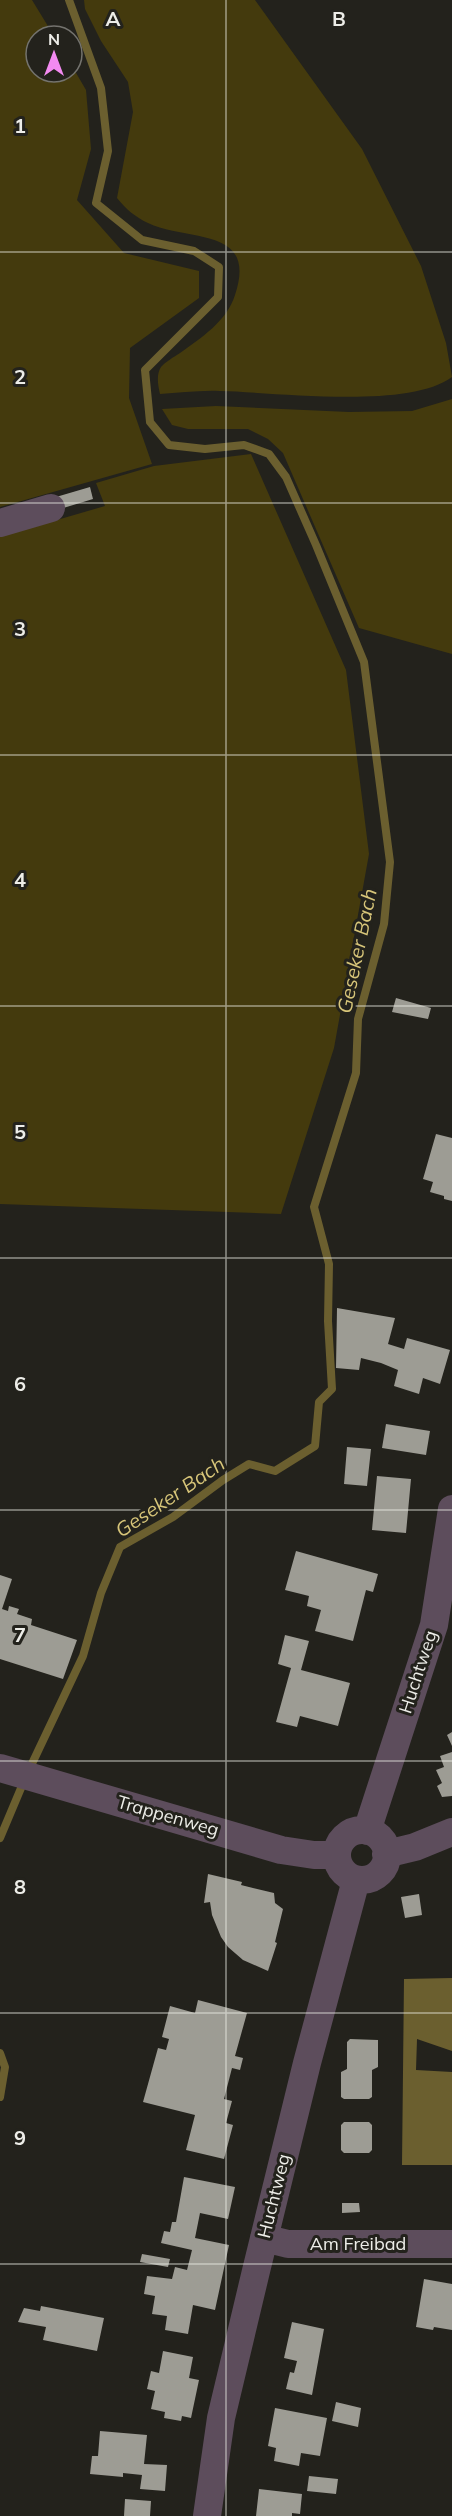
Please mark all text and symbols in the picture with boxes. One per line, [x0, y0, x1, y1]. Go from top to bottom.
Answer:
text: A [106, 6, 121, 31]
text: B [332, 6, 346, 31]
north arrow [24, 24, 84, 84]
text: N [48, 29, 60, 49]
text: 1 [14, 113, 26, 138]
text: 2 [14, 364, 26, 389]
text: 3 [14, 616, 26, 641]
text: 4 [14, 867, 26, 892]
water label: Geseker Bach [331, 886, 382, 1016]
text: 5 [14, 1119, 26, 1144]
text: 6 [14, 1371, 26, 1396]
water label: Geseker Bach [110, 1451, 229, 1542]
text: 7 [14, 1622, 26, 1647]
street label: Huchtweg [393, 1627, 442, 1716]
street label: Trappenweg [115, 1790, 222, 1841]
text: 8 [14, 1874, 26, 1899]
text: 9 [14, 2125, 26, 2150]
street label: Huchtweg [252, 2151, 295, 2240]
street label: Am Freibad [310, 2232, 406, 2255]

